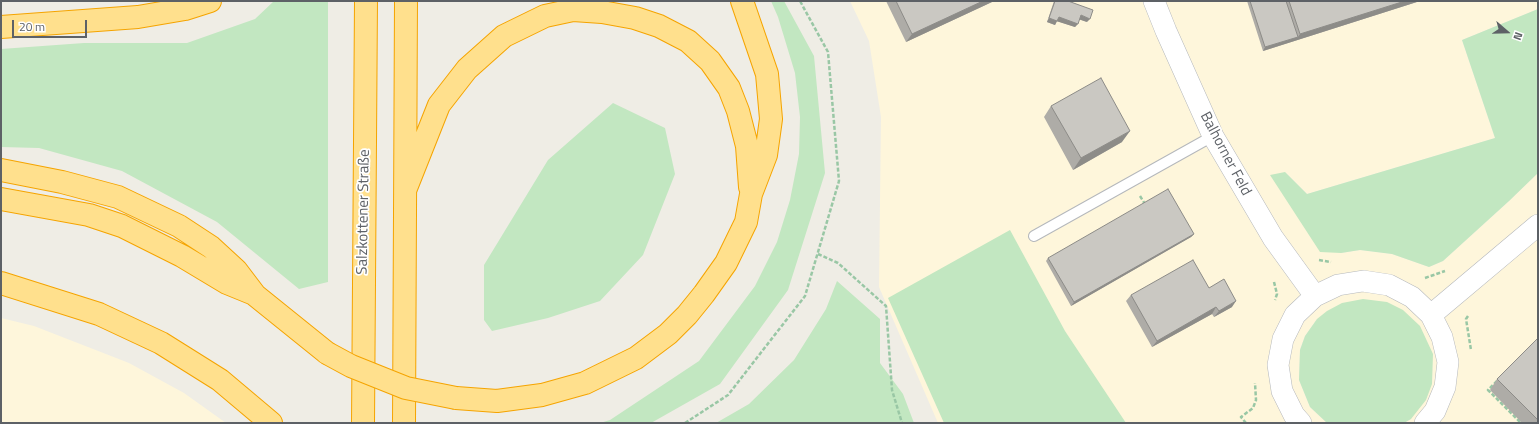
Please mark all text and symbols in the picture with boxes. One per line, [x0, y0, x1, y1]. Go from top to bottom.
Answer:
scale bar [14, 12, 89, 38]
north arrow [1487, 12, 1527, 52]
text: 20 m [19, 17, 45, 36]
text: N [1509, 30, 1527, 42]
street label: Balhorner Feld [1195, 109, 1255, 199]
street label: Salzkottener Straße [354, 149, 374, 275]

